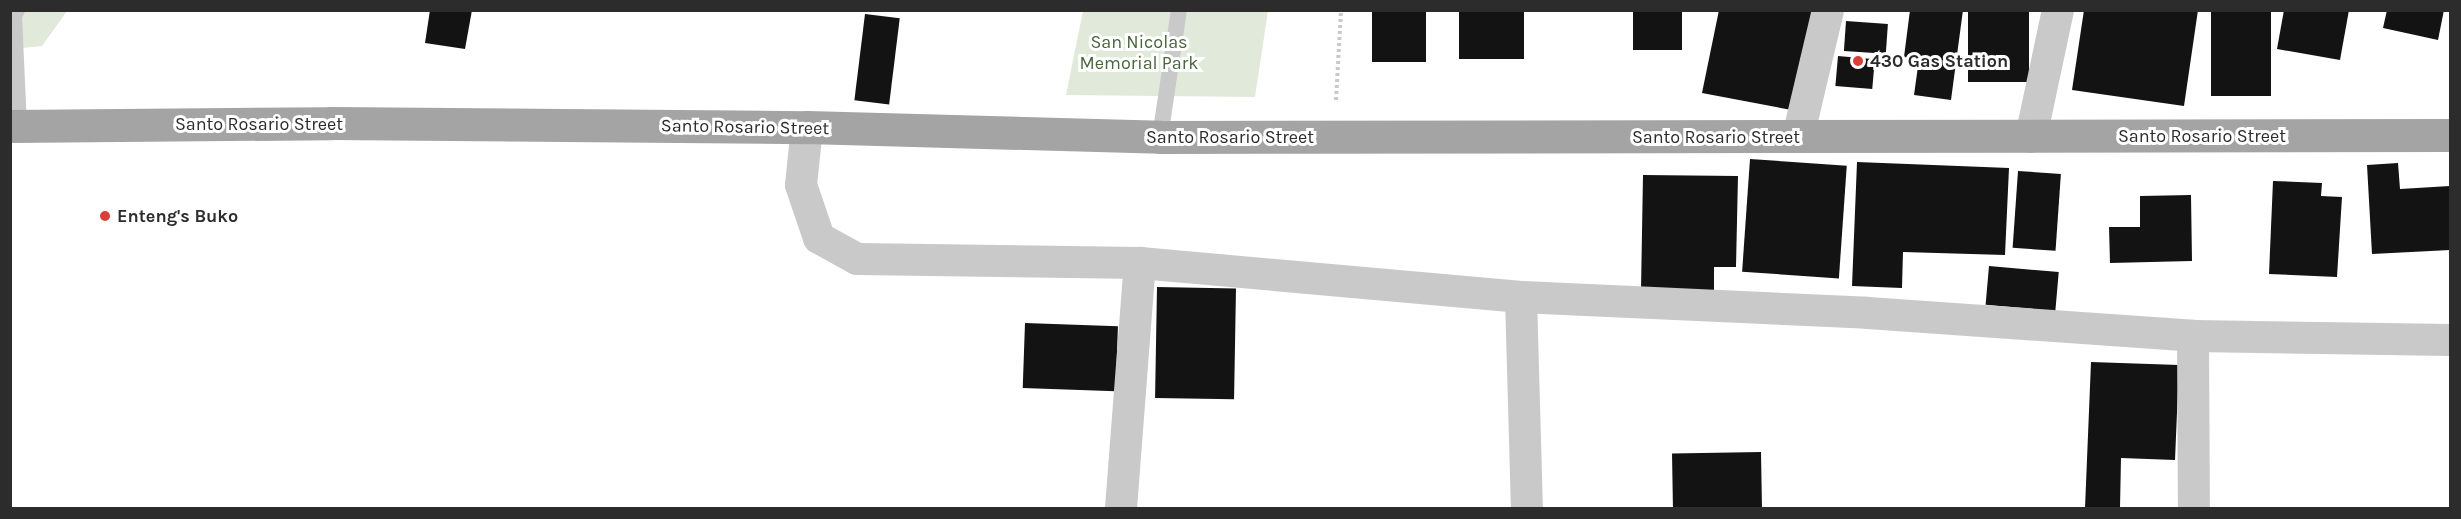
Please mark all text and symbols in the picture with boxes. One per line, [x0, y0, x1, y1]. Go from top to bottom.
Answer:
park label: San Nicolas Memorial Park [1080, 32, 1198, 74]
place label: 430 Gas Station [1870, 50, 2008, 72]
marker: 430 Gas Station [1851, 54, 1865, 68]
street label: Santo Rosario Street [175, 113, 343, 135]
street label: Santo Rosario Street [661, 115, 829, 139]
street label: Santo Rosario Street [2118, 125, 2286, 147]
street label: Santo Rosario Street [1146, 126, 1314, 148]
street label: Santo Rosario Street [1632, 126, 1800, 148]
place label: Enteng's Buko [117, 205, 238, 227]
marker: Enteng's Buko [98, 209, 112, 223]

